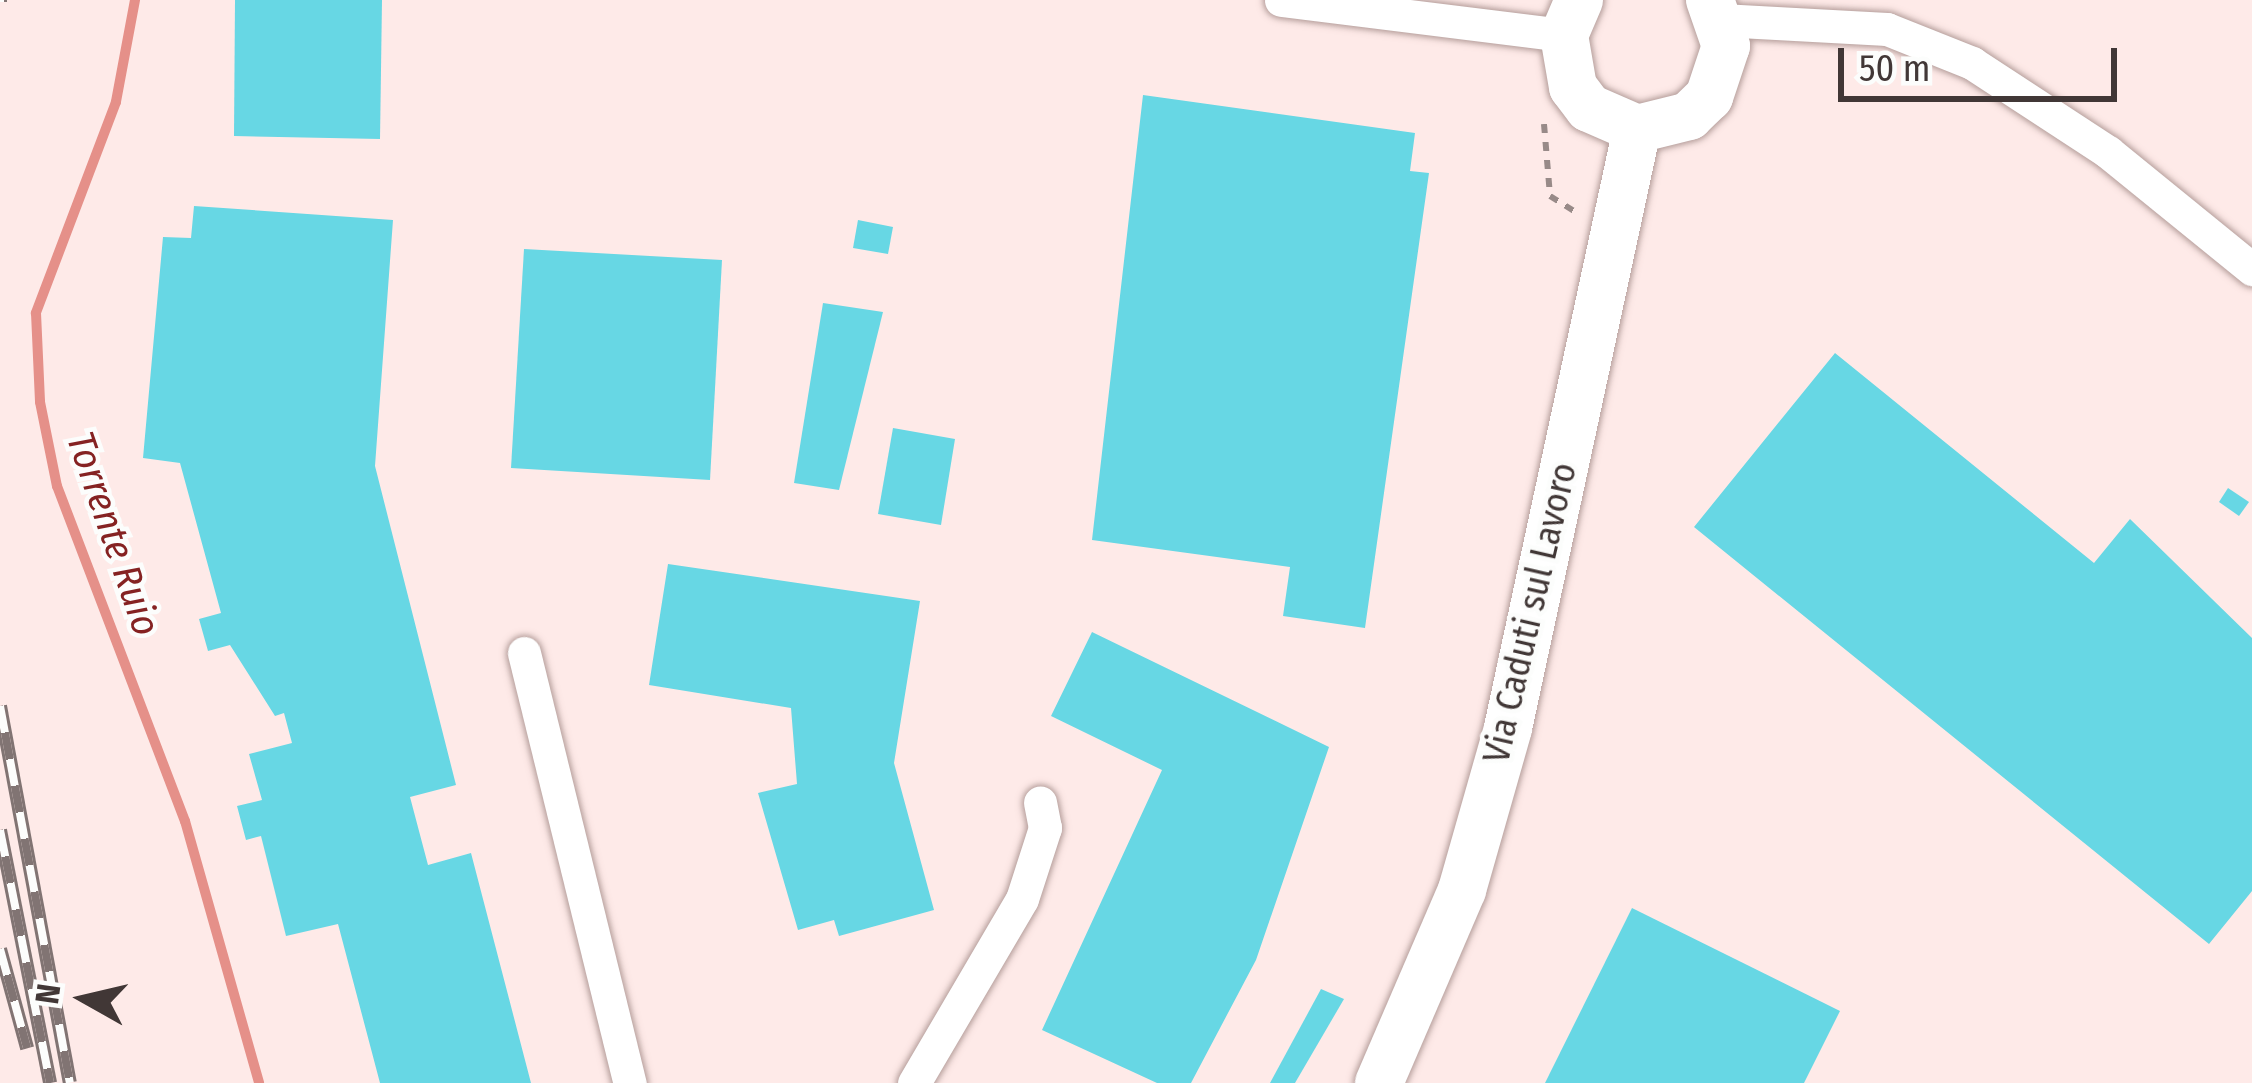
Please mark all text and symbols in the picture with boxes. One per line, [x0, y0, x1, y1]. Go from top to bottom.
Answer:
scale bar [1844, 24, 2123, 98]
text: 50 m [1859, 47, 1930, 91]
water label: Torrente Ruio [56, 426, 170, 642]
street label: Via Caduti sul Lavoro [1475, 459, 1587, 767]
north arrow [24, 939, 144, 1059]
text: N [27, 981, 70, 1007]

